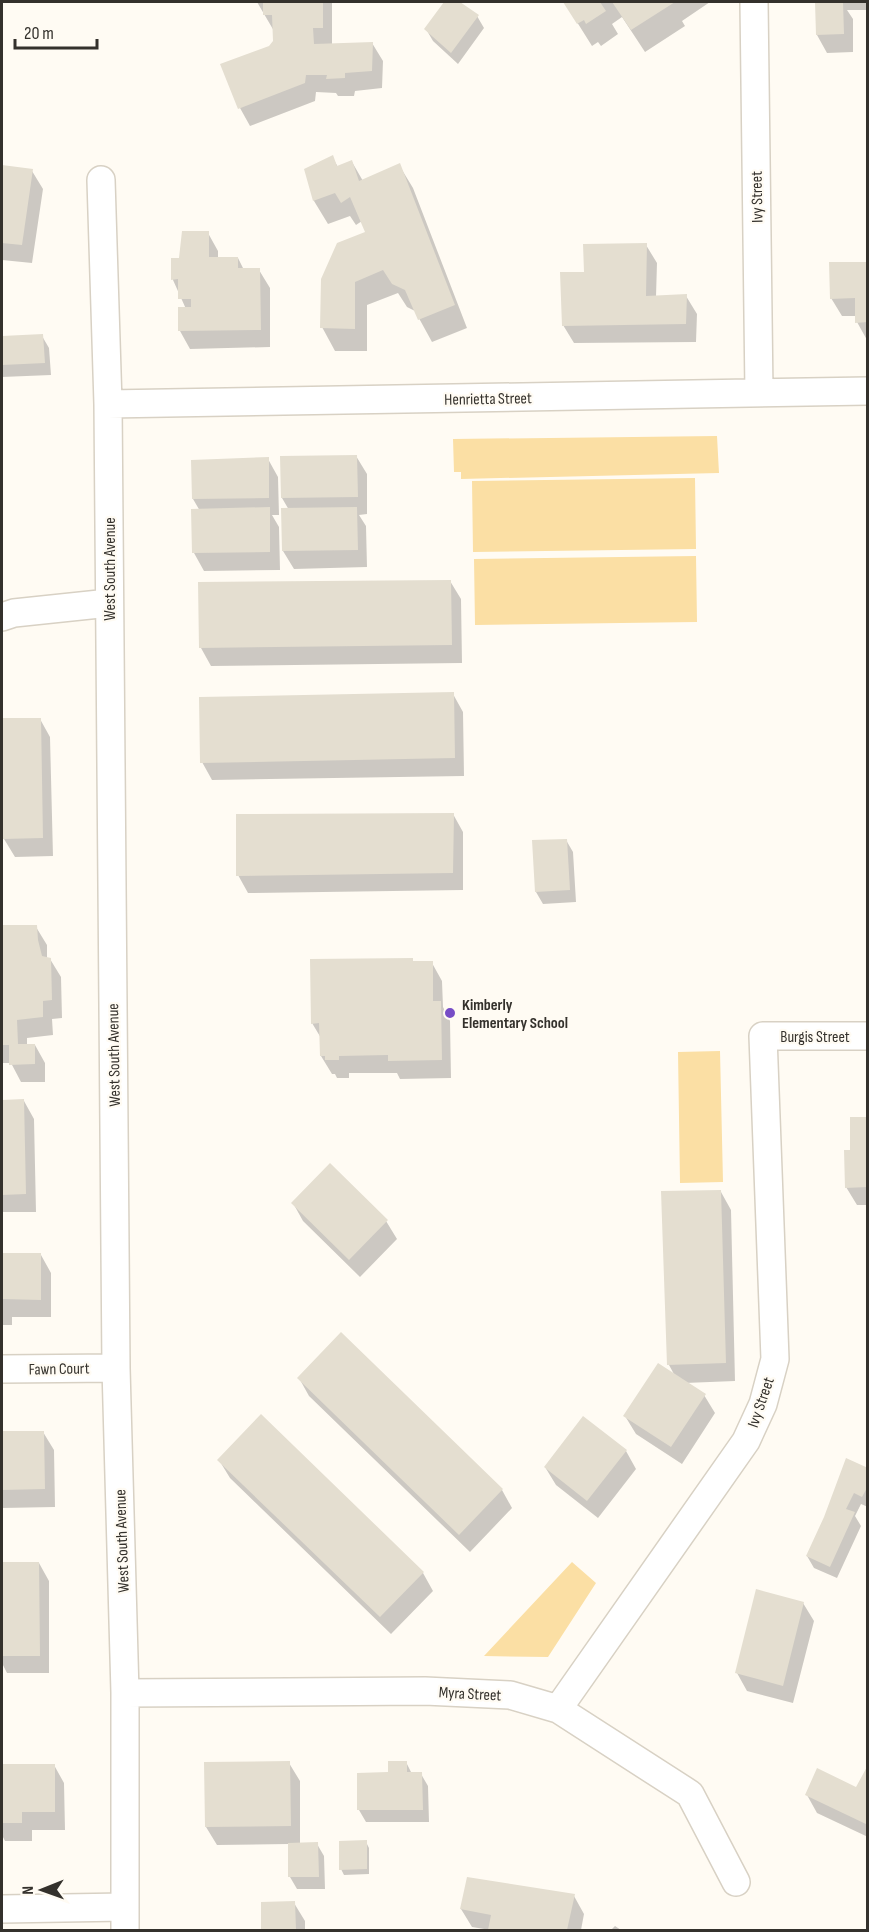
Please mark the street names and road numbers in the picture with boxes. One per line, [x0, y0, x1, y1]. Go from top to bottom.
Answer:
street label: Ivy Street [748, 171, 767, 223]
street label: Henrietta Street [444, 389, 532, 410]
street label: West South Avenue [101, 517, 120, 621]
street label: West South Avenue [104, 1003, 125, 1107]
street label: Burgis Street [780, 1028, 850, 1047]
street label: Fawn Court [28, 1359, 90, 1380]
street label: Ivy Street [744, 1375, 779, 1430]
street label: West South Avenue [111, 1489, 134, 1593]
street label: Myra Street [438, 1683, 502, 1706]

